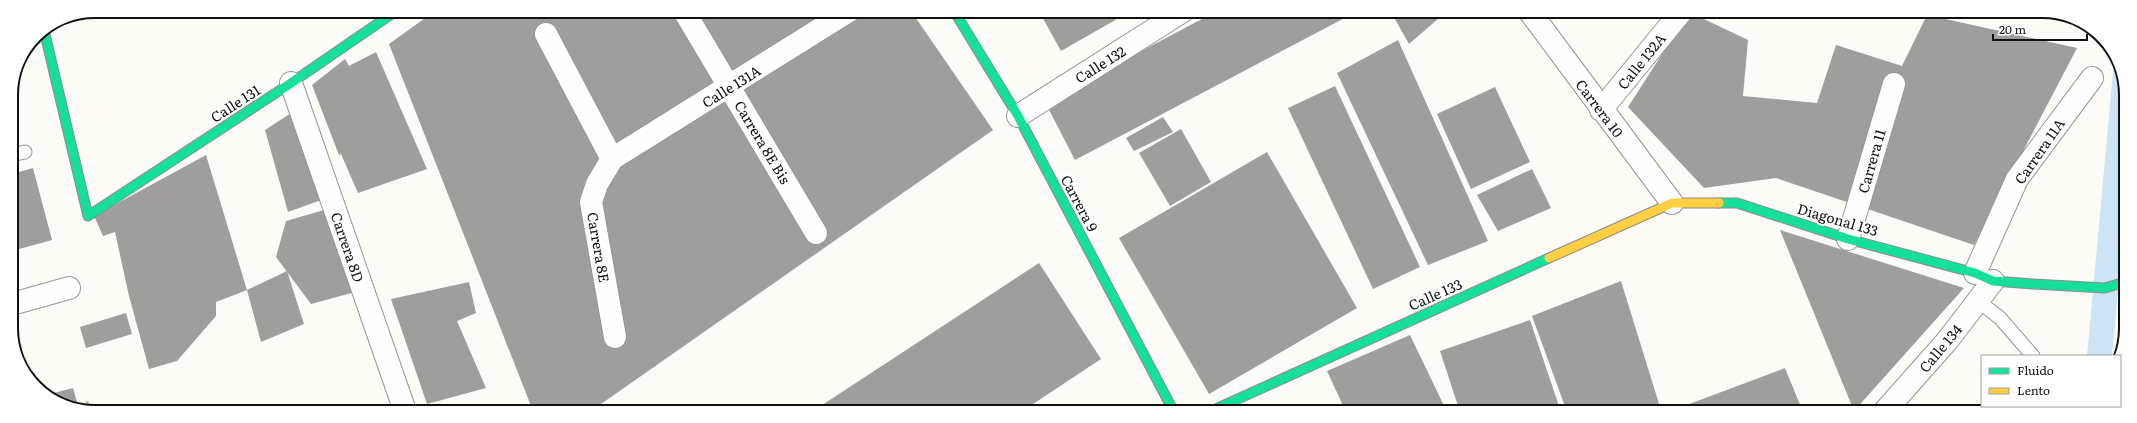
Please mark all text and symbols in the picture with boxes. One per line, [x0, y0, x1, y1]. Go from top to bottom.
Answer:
scale bar [1993, 16, 2087, 42]
text: 20 m [1999, 20, 2026, 38]
street label: Calle 132A [1612, 28, 1670, 93]
street label: Calle 132 [1071, 41, 1129, 87]
street label: Calle 131A [698, 60, 765, 112]
street label: Carrera 10 [1572, 75, 1628, 141]
street label: Calle 131 [206, 79, 264, 126]
street label: Carrera 8E Bis [730, 97, 796, 187]
street label: Carrera 11A [2009, 114, 2069, 188]
street label: Carrera 11 [1852, 126, 1890, 195]
street label: Carrera 9 [1057, 171, 1103, 235]
street label: Diagonal 133 [1795, 198, 1881, 240]
street label: Carrera 8D [327, 209, 369, 285]
street label: Carrera 8E [583, 210, 615, 284]
street label: Calle 133 [1405, 273, 1465, 315]
street label: Calle 134 [1914, 319, 1966, 376]
legend [1981, 355, 2121, 407]
text: Fluido [2017, 361, 2054, 379]
text: Lento [2017, 381, 2050, 399]

